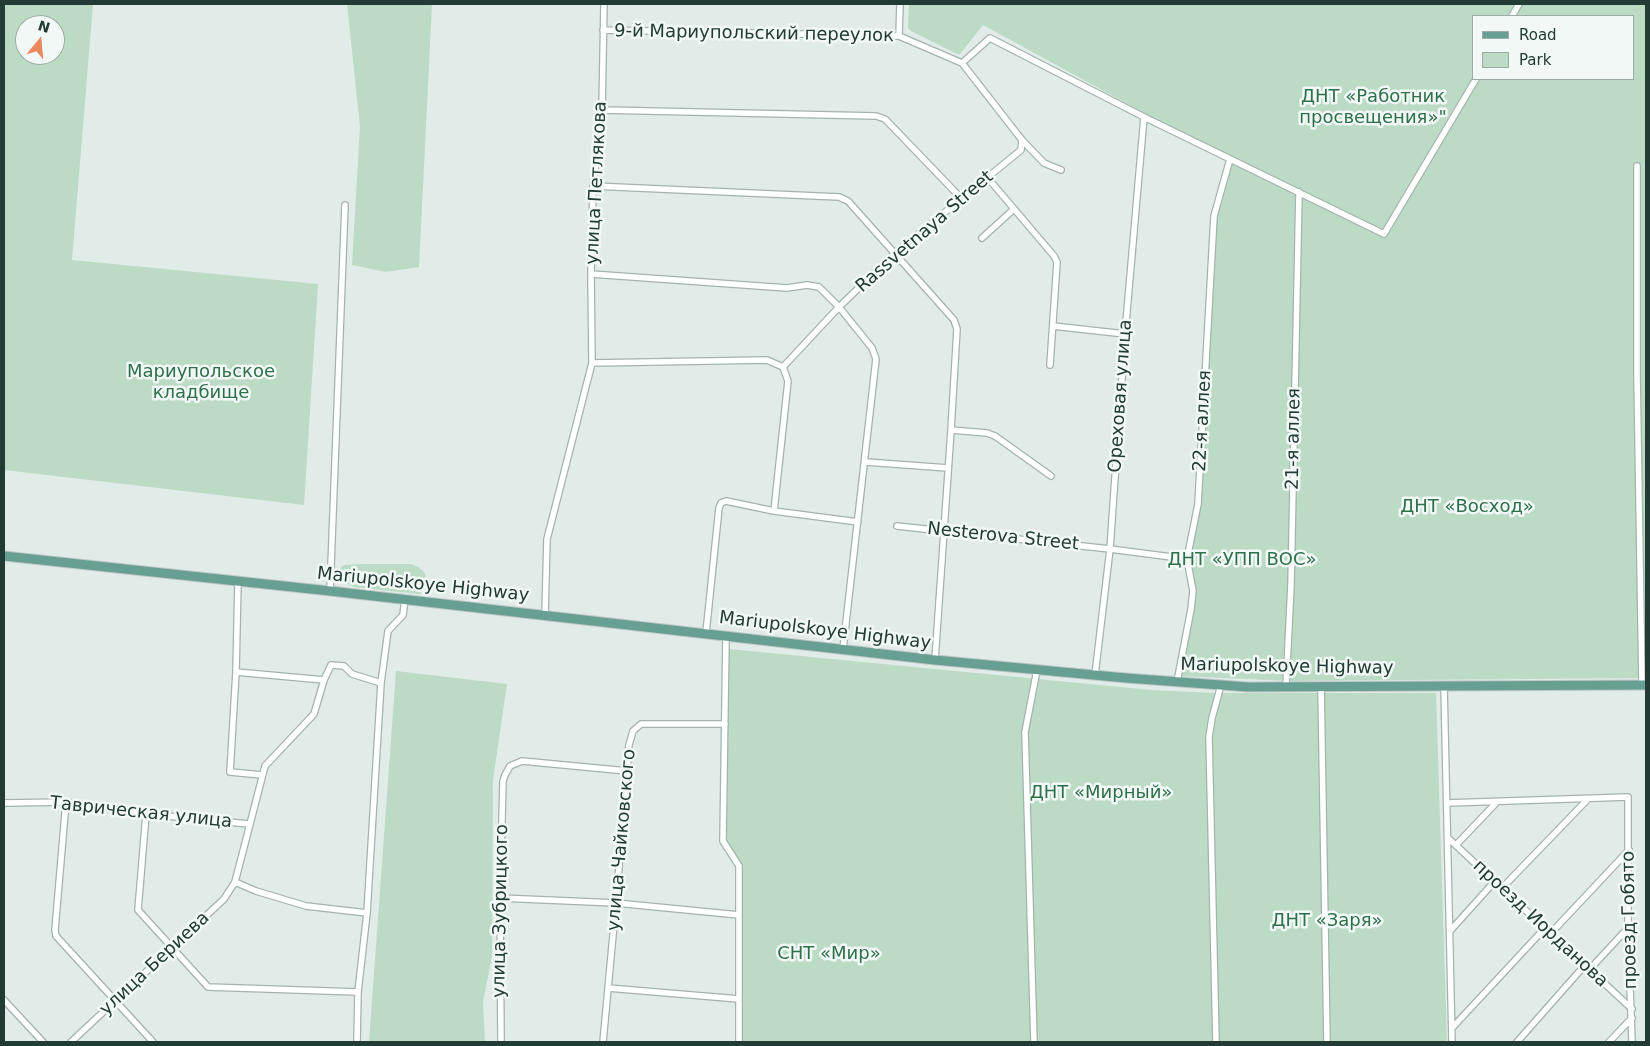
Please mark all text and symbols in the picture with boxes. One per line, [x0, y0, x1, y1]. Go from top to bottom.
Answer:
north arrow [15, 15, 65, 65]
legend [1472, 15, 1635, 80]
text: N [36, 17, 52, 36]
street label: 9-й Мариупольский переулок [614, 21, 894, 47]
text: Road [1519, 26, 1557, 44]
text: Park [1519, 51, 1551, 69]
park label: ДНТ «Работник просвещения»" [1299, 86, 1447, 128]
street label: улица Петлякова [582, 101, 612, 265]
street label: Rassvetnaya Street [852, 166, 998, 298]
street label: Ореховая улица [1105, 319, 1137, 473]
park label: Мариупольское кладбище [127, 361, 275, 404]
street label: 22-я аллея [1190, 370, 1216, 472]
street label: 21-я аллея [1282, 388, 1306, 490]
park label: ДНТ «Восход» [1400, 496, 1534, 518]
street label: Nesterova Street [926, 518, 1080, 556]
park label: ДНТ «УПП ВОС» [1167, 549, 1317, 571]
street label: Mariupolskoye Highway [316, 563, 530, 607]
street label: Mariupolskoye Highway [718, 607, 932, 655]
street label: Mariupolskoye Highway [1180, 654, 1394, 680]
street label: улица Чайковского [603, 748, 641, 932]
park label: ДНТ «Мирный» [1030, 782, 1172, 804]
street label: Таврическая улица [49, 793, 233, 833]
street label: улица Зубрицкого [489, 824, 513, 998]
street label: проезд Гобято [1618, 851, 1642, 989]
street label: проезд Иорданова [1468, 856, 1612, 992]
street label: улица Бериева [96, 908, 214, 1020]
park label: ДНТ «Заря» [1271, 910, 1383, 932]
park label: СНТ «Мир» [777, 943, 881, 965]

